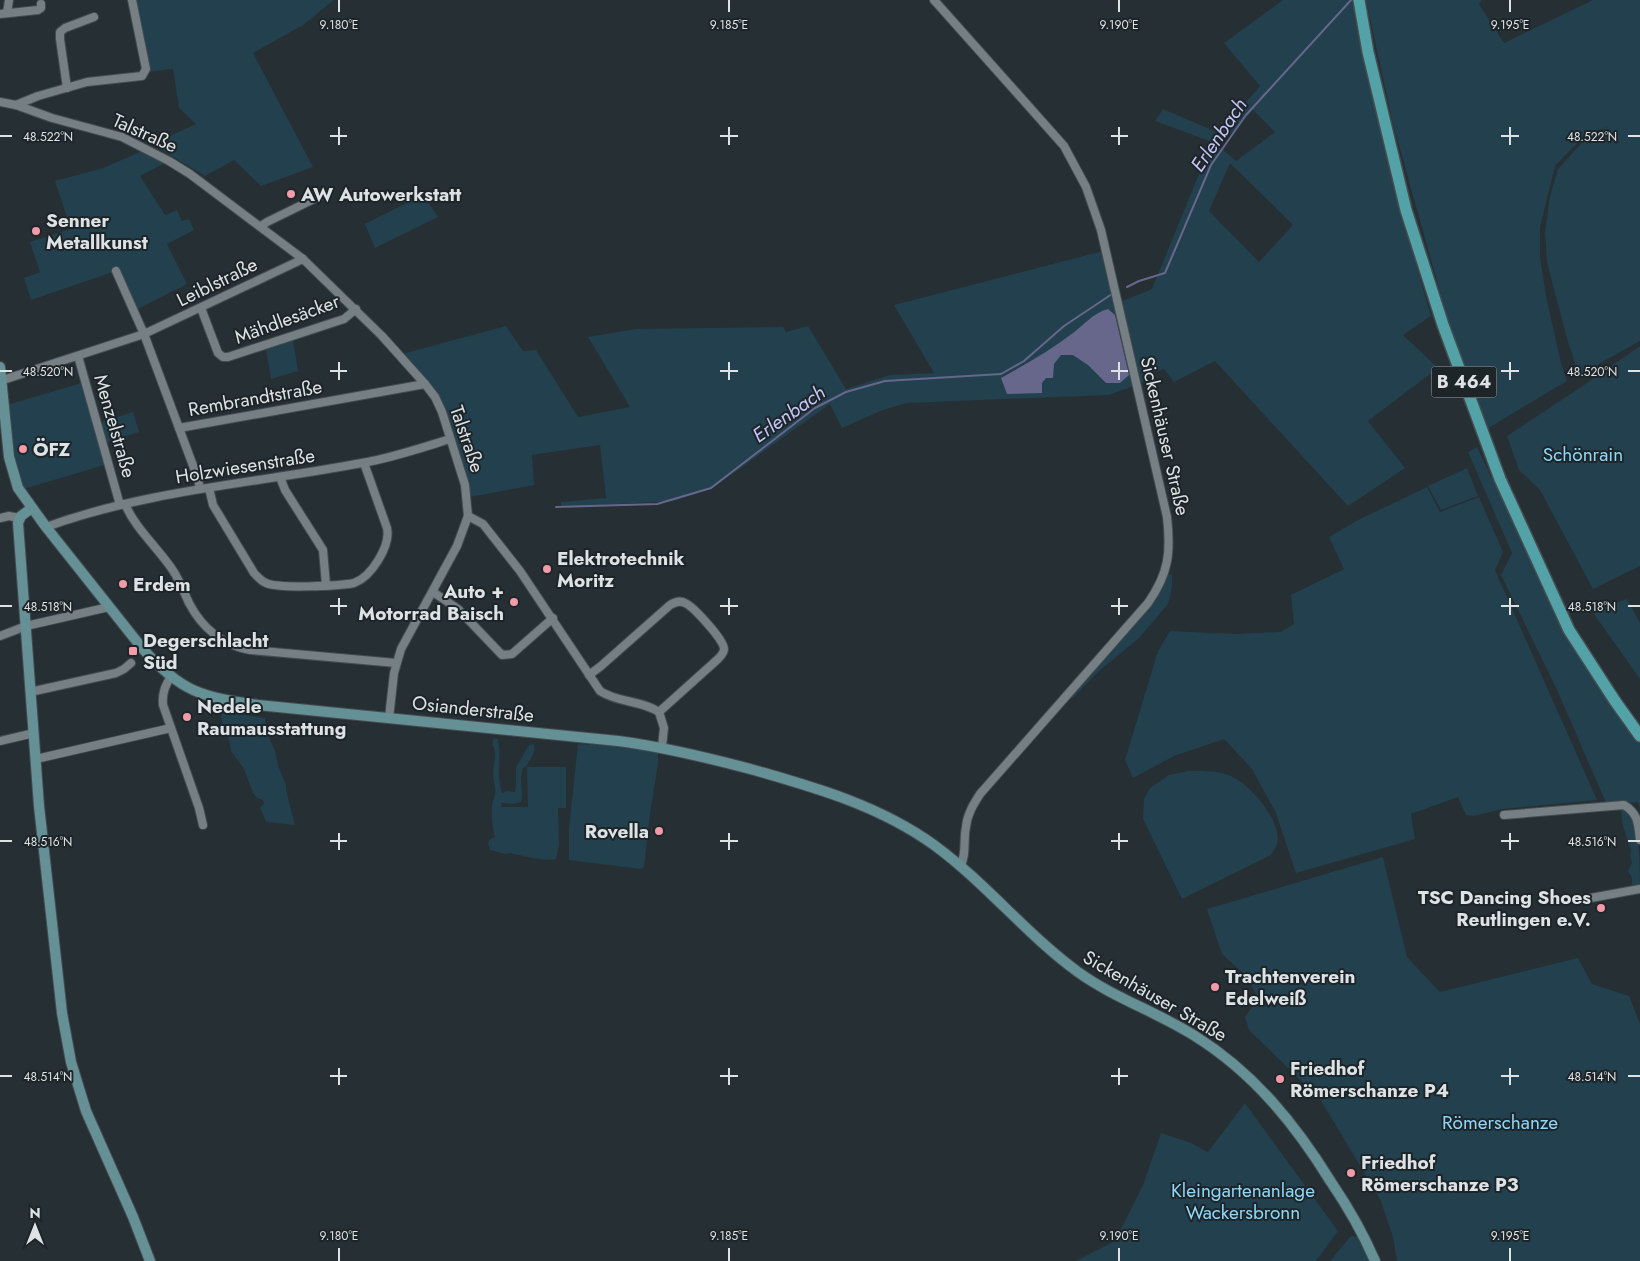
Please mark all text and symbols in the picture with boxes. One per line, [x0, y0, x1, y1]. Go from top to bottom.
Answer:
text: 9.180°E [320, 16, 358, 34]
text: 9.185°E [710, 16, 748, 34]
text: 9.190°E [1099, 16, 1139, 34]
text: 9.195°E [1491, 16, 1529, 34]
water label: Erlenbach [1184, 92, 1254, 178]
street label: Talstraße [108, 107, 182, 159]
text: 48.522°N [23, 128, 73, 146]
text: 48.522°N [1567, 128, 1617, 146]
place label: AW Autowerkstatt [300, 181, 461, 208]
marker: AW Autowerkstatt [285, 188, 297, 200]
place label: Senner Metallkunst [46, 207, 148, 256]
marker: Senner Metallkunst [30, 225, 42, 237]
street label: Leiblstraße [172, 251, 262, 313]
street label: Mähdlesäcker [231, 287, 344, 350]
street label: Sickenhäuser Straße [1134, 354, 1196, 518]
text: 48.520°N [23, 363, 73, 381]
text: 48.520°N [1567, 363, 1617, 381]
road number: B 464 [1432, 367, 1496, 398]
street label: Menzelstraße [87, 371, 143, 481]
street label: Rembrandtstraße [186, 373, 324, 423]
water label: Erlenbach [746, 378, 832, 450]
street label: Talstraße [443, 402, 491, 476]
place label: ÖFZ [33, 436, 71, 463]
park label: Schönrain [1543, 441, 1623, 468]
street label: Holzwiesenstraße [173, 442, 317, 490]
marker: ÖFZ [17, 443, 29, 455]
place label: Elektrotechnik Moritz [557, 545, 685, 594]
marker: Elektrotechnik Moritz [541, 563, 553, 575]
place label: Erdem [133, 571, 190, 598]
marker: Erdem [117, 578, 129, 590]
place label: Auto + Motorrad Baisch [358, 578, 504, 627]
marker: Auto + Motorrad Baisch [508, 596, 520, 608]
text: 48.518°N [24, 598, 72, 616]
text: 48.518°N [1568, 598, 1616, 616]
place label: Degerschlacht Süd [143, 627, 269, 676]
marker: Degerschlacht Süd [127, 645, 139, 657]
street label: Osianderstraße [411, 689, 535, 729]
place label: Nedele Raumausstattung [197, 693, 346, 742]
marker: Nedele Raumausstattung [181, 711, 193, 723]
place label: Rovella [585, 818, 649, 845]
marker: Rovella [653, 825, 665, 837]
text: 48.516°N [24, 833, 72, 851]
text: 48.516°N [1568, 833, 1616, 851]
place label: TSC Dancing Shoes Reutlingen e.V. [1418, 884, 1591, 933]
marker: TSC Dancing Shoes Reutlingen e.V. [1595, 902, 1607, 914]
street label: Sickenhäuser Straße [1078, 944, 1232, 1048]
place label: Trachtenverein Edelweiß [1225, 963, 1355, 1012]
marker: Trachtenverein Edelweiß [1209, 981, 1221, 993]
place label: Friedhof Römerschanze P4 [1290, 1055, 1449, 1104]
text: 48.514°N [24, 1068, 72, 1086]
text: 48.514°N [1568, 1068, 1616, 1086]
marker: Friedhof Römerschanze P4 [1274, 1073, 1286, 1085]
park label: Römerschanze [1442, 1109, 1558, 1136]
place label: Friedhof Römerschanze P3 [1361, 1149, 1519, 1198]
marker: Friedhof Römerschanze P3 [1345, 1167, 1357, 1179]
park label: Kleingartenanlage Wackersbronn [1171, 1177, 1315, 1226]
north arrow [10, 1201, 60, 1251]
text: N [29, 1203, 41, 1223]
text: 9.180°E [320, 1227, 358, 1245]
text: 9.185°E [710, 1227, 748, 1245]
text: 9.190°E [1099, 1227, 1139, 1245]
text: 9.195°E [1491, 1227, 1529, 1245]

